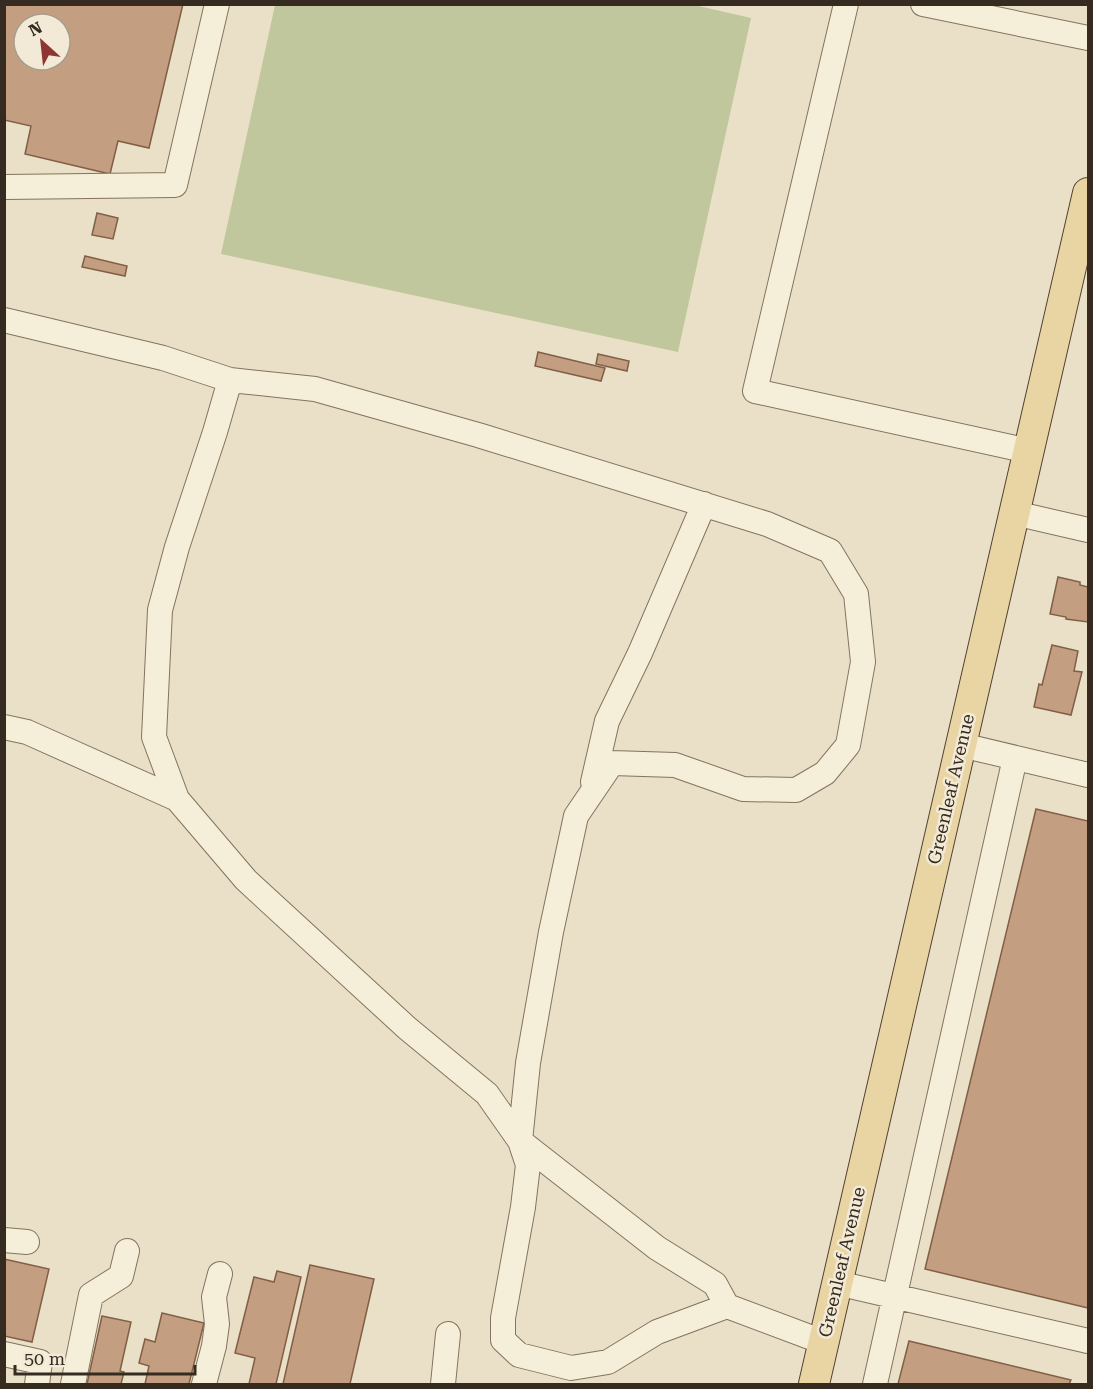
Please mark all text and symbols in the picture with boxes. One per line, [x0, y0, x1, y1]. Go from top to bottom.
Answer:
north arrow [12, 12, 72, 72]
text: N [26, 18, 45, 40]
street label: Greenleaf Avenue [923, 712, 978, 866]
street label: Greenleaf Avenue [814, 1185, 869, 1339]
scale bar [15, 1338, 195, 1376]
text: 50 m [24, 1348, 65, 1369]

